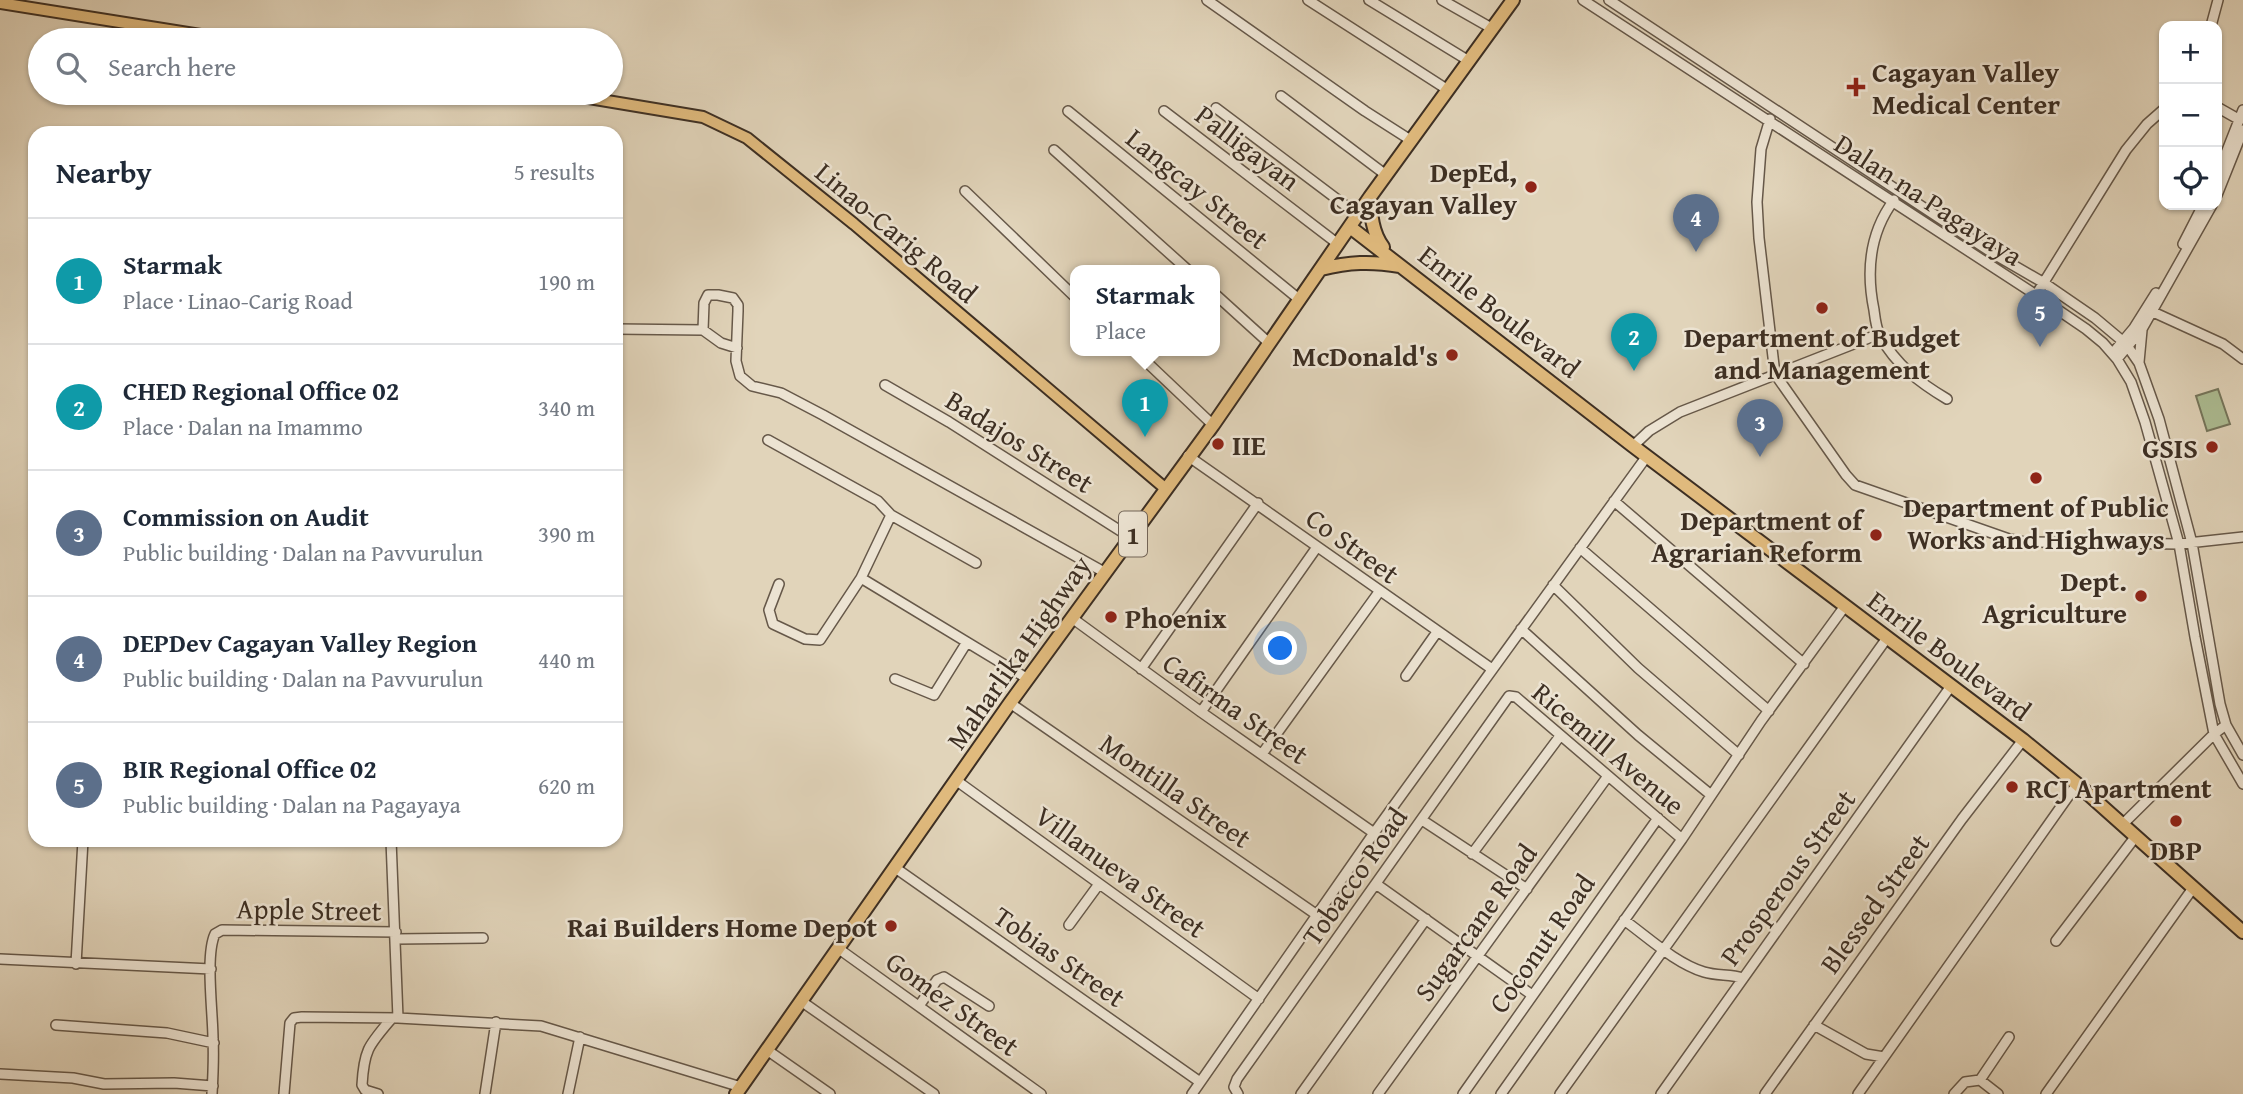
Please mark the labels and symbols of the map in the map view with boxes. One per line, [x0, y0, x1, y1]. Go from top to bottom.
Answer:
place label: Cagayan Valley Medical Center [1872, 51, 2060, 124]
marker: Cagayan Valley Medical Center [1846, 77, 1866, 97]
street label: Palligayan [1187, 94, 1309, 200]
street label: Langcay Street [1118, 118, 1278, 258]
street label: Dalan na Pagayaya [1827, 123, 2032, 276]
place label: DepEd, Cagayan Valley [1330, 151, 1518, 224]
street label: Linao-Carig Road [807, 152, 987, 312]
marker: DepEd, Cagayan Valley [1523, 179, 1539, 195]
pin: 4 [1673, 194, 1719, 252]
street label: Enrile Boulevard [1410, 235, 1590, 387]
pin: 5 [2017, 289, 2063, 347]
marker: Department of Budget and Management [1814, 300, 1830, 316]
pin: 2 [1611, 313, 1657, 371]
place label: Department of Budget and Management [1684, 316, 1960, 389]
place label: McDonald's [1292, 335, 1438, 376]
marker: McDonald's [1444, 347, 1460, 363]
street label: Badajos Street [938, 379, 1102, 503]
pin: 1 [1122, 379, 1168, 437]
pin: 3 [1737, 399, 1783, 457]
place label: IIE [1232, 424, 1266, 465]
place label: GSIS [2142, 427, 2198, 468]
marker: IIE [1210, 436, 1226, 452]
marker: GSIS [2204, 439, 2220, 455]
marker: Department of Public Works and Highways [2028, 470, 2044, 486]
place label: Department of Public Works and Highways [1903, 486, 2169, 559]
street label: Co Street [1298, 497, 1408, 593]
place label: Department of Agrarian Reform [1651, 499, 1865, 572]
road number: 1 [1119, 512, 1147, 556]
marker: Department of Agrarian Reform [1868, 527, 1884, 543]
street label: Maharlika Highway [936, 547, 1100, 757]
place label: Dept. Agriculture [1982, 560, 2127, 633]
street label: Enrile Boulevard [1860, 580, 2040, 730]
marker: Dept. Agriculture [2133, 588, 2149, 604]
place label: Phoenix [1125, 597, 1227, 638]
marker: Phoenix [1103, 609, 1119, 625]
your location [1263, 631, 1297, 665]
street label: Cafirma Street [1155, 642, 1317, 774]
street label: Ricemill Avenue [1524, 672, 1694, 824]
street label: Montilla Street [1092, 723, 1260, 858]
place label: RCJ Apartment [2026, 767, 2212, 808]
marker: RCJ Apartment [2004, 779, 2020, 795]
street label: Prosperous Street [1709, 781, 1865, 973]
street label: Villanueva Street [1027, 795, 1215, 947]
street label: Tobacco Road [1291, 798, 1417, 953]
marker: DBP [2168, 813, 2184, 829]
street label: Blessed Street [1809, 824, 1939, 981]
place label: DBP [2150, 829, 2202, 870]
street label: Sugarcane Road [1404, 835, 1546, 1009]
street label: Coconut Road [1478, 865, 1604, 1021]
street label: Apple Street [236, 887, 382, 931]
street label: Tobias Street [986, 895, 1134, 1017]
place label: Rai Builders Home Depot [567, 906, 877, 947]
marker: Rai Builders Home Depot [883, 918, 899, 934]
street label: Gomez Street [878, 941, 1028, 1066]

